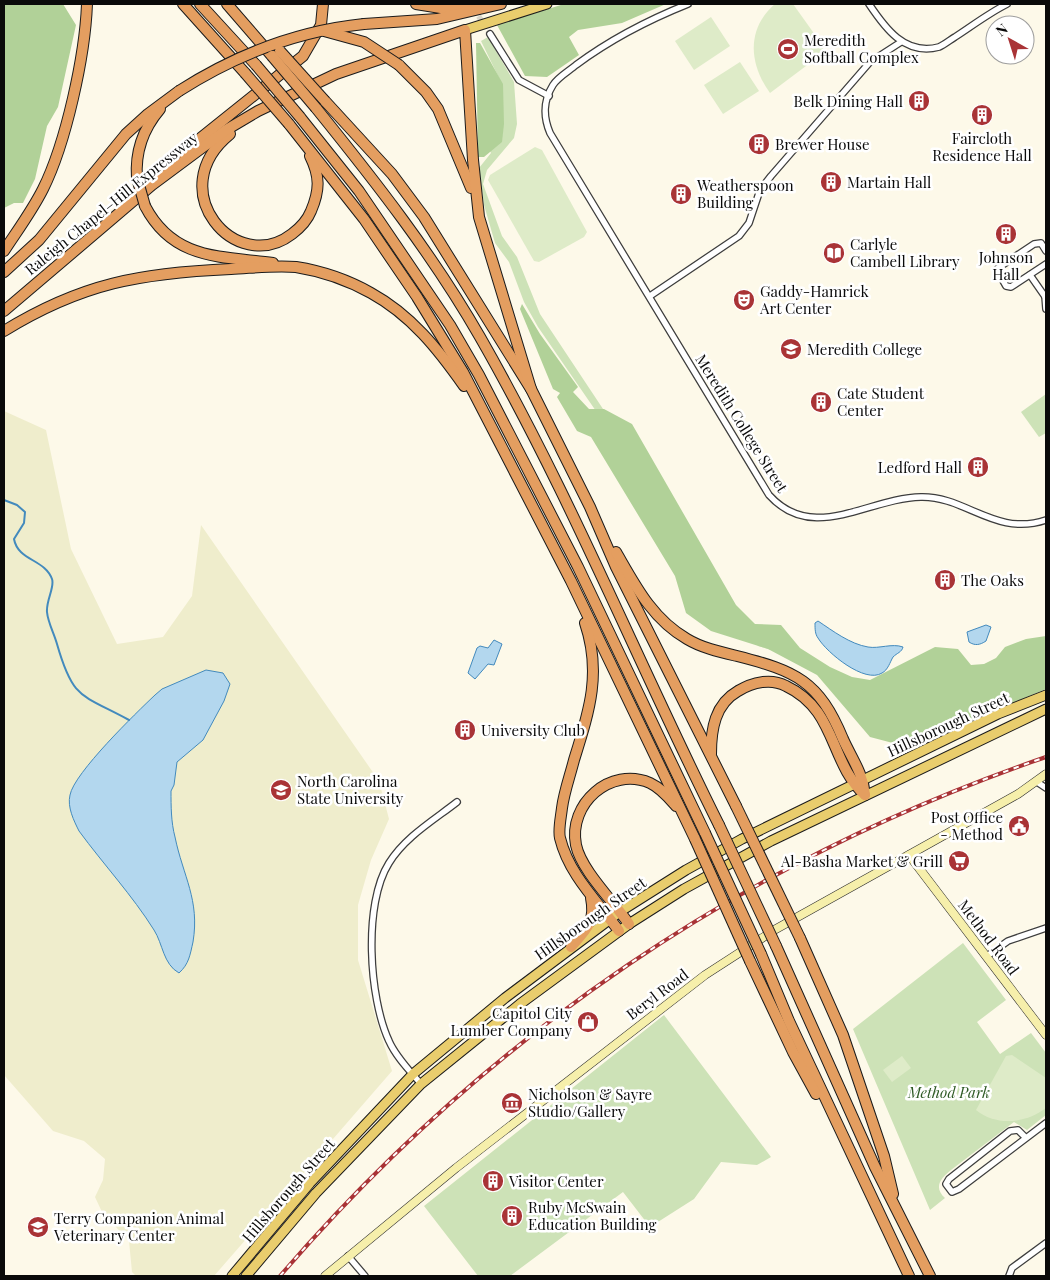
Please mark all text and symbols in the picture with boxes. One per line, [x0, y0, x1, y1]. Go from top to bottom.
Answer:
north arrow [985, 15, 1035, 65]
text: N [992, 19, 1011, 40]
place label: Meredith Softball Complex [804, 30, 919, 67]
sports icon: Meredith Softball Complex [776, 37, 800, 61]
building icon: Belk Dining Hall [907, 89, 931, 113]
place label: Belk Dining Hall [794, 91, 903, 111]
building icon: Faircloth Residence Hall [970, 103, 994, 127]
street label: Raleigh Chapel–Hill Expressway [20, 127, 202, 279]
place label: Faircloth Residence Hall [932, 128, 1032, 165]
building icon: Brewer House [747, 132, 771, 156]
place label: Brewer House [775, 134, 870, 154]
building icon: Martain Hall [819, 170, 843, 194]
place label: Martain Hall [847, 172, 931, 192]
place label: Weatherspoon Building [696, 175, 794, 212]
building icon: Weatherspoon Building [669, 182, 693, 206]
building icon: Johnson Hall [994, 222, 1018, 246]
place label: Carlyle Cambell Library [850, 234, 960, 271]
library icon: Carlyle Cambell Library [822, 241, 846, 265]
place label: Johnson Hall [978, 247, 1033, 284]
place label: Gaddy-Hamrick Art Center [759, 281, 870, 318]
theatre icon: Gaddy-Hamrick Art Center [732, 288, 756, 312]
school or university icon: Meredith College [779, 337, 803, 361]
place label: Meredith College [807, 339, 922, 359]
street label: Meredith College Street [691, 350, 793, 496]
place label: Cate Student Center [837, 383, 925, 420]
building icon: Cate Student Center [809, 390, 833, 414]
building icon: Ledford Hall [966, 455, 990, 479]
place label: Ledford Hall [878, 457, 962, 477]
building icon: The Oaks [933, 568, 957, 592]
place label: The Oaks [961, 570, 1024, 590]
street label: Hillsborough Street [884, 687, 1013, 761]
building icon: University Club [453, 718, 477, 742]
place label: University Club [481, 720, 585, 740]
place label: North Carolina State University [297, 771, 404, 808]
school or university icon: North Carolina State University [269, 778, 293, 802]
place label: Post Office - Method [931, 807, 1003, 844]
public building icon: Post Office - Method [1007, 814, 1031, 838]
supermarket icon: Al-Basha Market & Grill [947, 849, 971, 873]
place label: Al-Basha Market & Grill [780, 851, 943, 871]
street label: Hillsborough Street [530, 872, 650, 964]
street label: Method Road [954, 895, 1024, 979]
street label: Beryl Road [622, 964, 692, 1024]
place label: Capitol City Lumber Company [451, 1003, 572, 1040]
shop icon: Capitol City Lumber Company [576, 1010, 600, 1034]
park label: Method Park [907, 1082, 990, 1102]
place label: Nicholson & Sayre Studio/Gallery [528, 1084, 652, 1121]
museum icon: Nicholson & Sayre Studio/Gallery [500, 1091, 524, 1115]
street label: Hillsborough Street [237, 1133, 339, 1246]
building icon: Visitor Center [481, 1169, 505, 1193]
place label: Visitor Center [508, 1171, 604, 1191]
place label: Ruby McSwain Education Building [528, 1197, 656, 1234]
building icon: Ruby McSwain Education Building [500, 1204, 524, 1228]
place label: Terry Companion Animal Veterinary Center [53, 1208, 224, 1245]
school or university icon: Terry Companion Animal Veterinary Center [26, 1215, 50, 1239]

